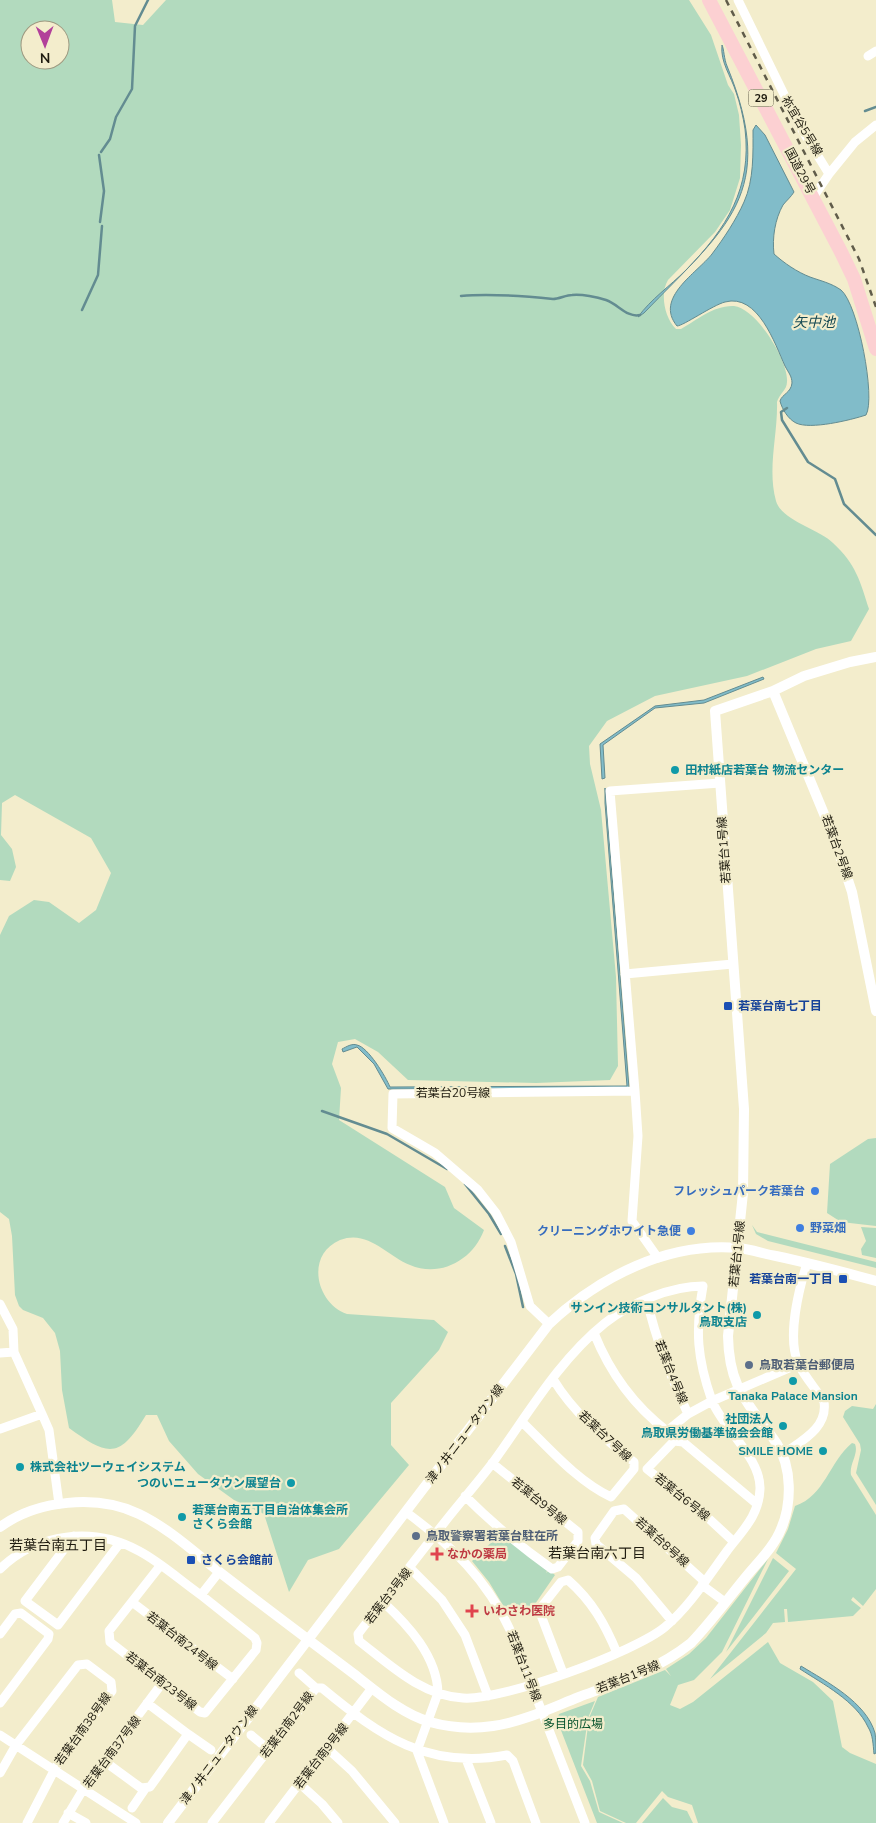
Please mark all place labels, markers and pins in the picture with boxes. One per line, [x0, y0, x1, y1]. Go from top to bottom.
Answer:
place label: 田村紙店若葉台 物流センター [685, 762, 844, 778]
marker: 田村紙店若葉台 物流センター [669, 764, 681, 776]
place label: 若葉台南七丁目 [738, 998, 822, 1014]
marker: 若葉台南七丁目 [722, 1000, 734, 1012]
place label: フレッシュパーク若葉台 [673, 1183, 805, 1199]
marker: フレッシュパーク若葉台 [809, 1185, 821, 1197]
place label: 野菜畑 [810, 1220, 846, 1236]
marker: 野菜畑 [794, 1222, 806, 1234]
place label: クリーニングホワイト急便 [537, 1223, 681, 1239]
marker: クリーニングホワイト急便 [685, 1225, 697, 1237]
place label: 若葉台南一丁目 [749, 1271, 833, 1287]
marker: 若葉台南一丁目 [837, 1273, 849, 1285]
place label: サンイン技術コンサルタント(株) 鳥取支店 [570, 1300, 747, 1330]
marker: サンイン技術コンサルタント(株) 鳥取支店 [751, 1309, 763, 1321]
place label: 鳥取若葉台郵便局 [759, 1357, 855, 1373]
marker: 鳥取若葉台郵便局 [743, 1359, 755, 1371]
marker: Tanaka Palace Mansion [787, 1375, 799, 1387]
place label: Tanaka Palace Mansion [728, 1388, 858, 1404]
place label: 社団法人 鳥取県労働基準協会会館 [641, 1411, 773, 1441]
marker: 社団法人 鳥取県労働基準協会会館 [777, 1420, 789, 1432]
place label: SMILE HOME [738, 1443, 813, 1459]
marker: SMILE HOME [817, 1445, 829, 1457]
place label: 株式会社ツーウェイシステム [30, 1459, 186, 1475]
marker: 株式会社ツーウェイシステム [14, 1461, 26, 1473]
place label: つのいニュータウン展望台 [137, 1475, 281, 1491]
marker: つのいニュータウン展望台 [285, 1477, 297, 1489]
place label: 若葉台南五丁目自治体集会所 さくら会館 [192, 1502, 348, 1532]
marker: 若葉台南五丁目自治体集会所 さくら会館 [176, 1511, 188, 1523]
place label: 鳥取警察署若葉台駐在所 [426, 1528, 558, 1544]
marker: 鳥取警察署若葉台駐在所 [410, 1530, 422, 1542]
place label: なかの薬局 [447, 1546, 507, 1562]
marker: なかの薬局 [431, 1548, 443, 1560]
place label: さくら会館前 [201, 1552, 273, 1568]
marker: さくら会館前 [185, 1554, 197, 1566]
place label: いわさわ医院 [483, 1603, 555, 1619]
marker: いわさわ医院 [465, 1604, 479, 1618]

